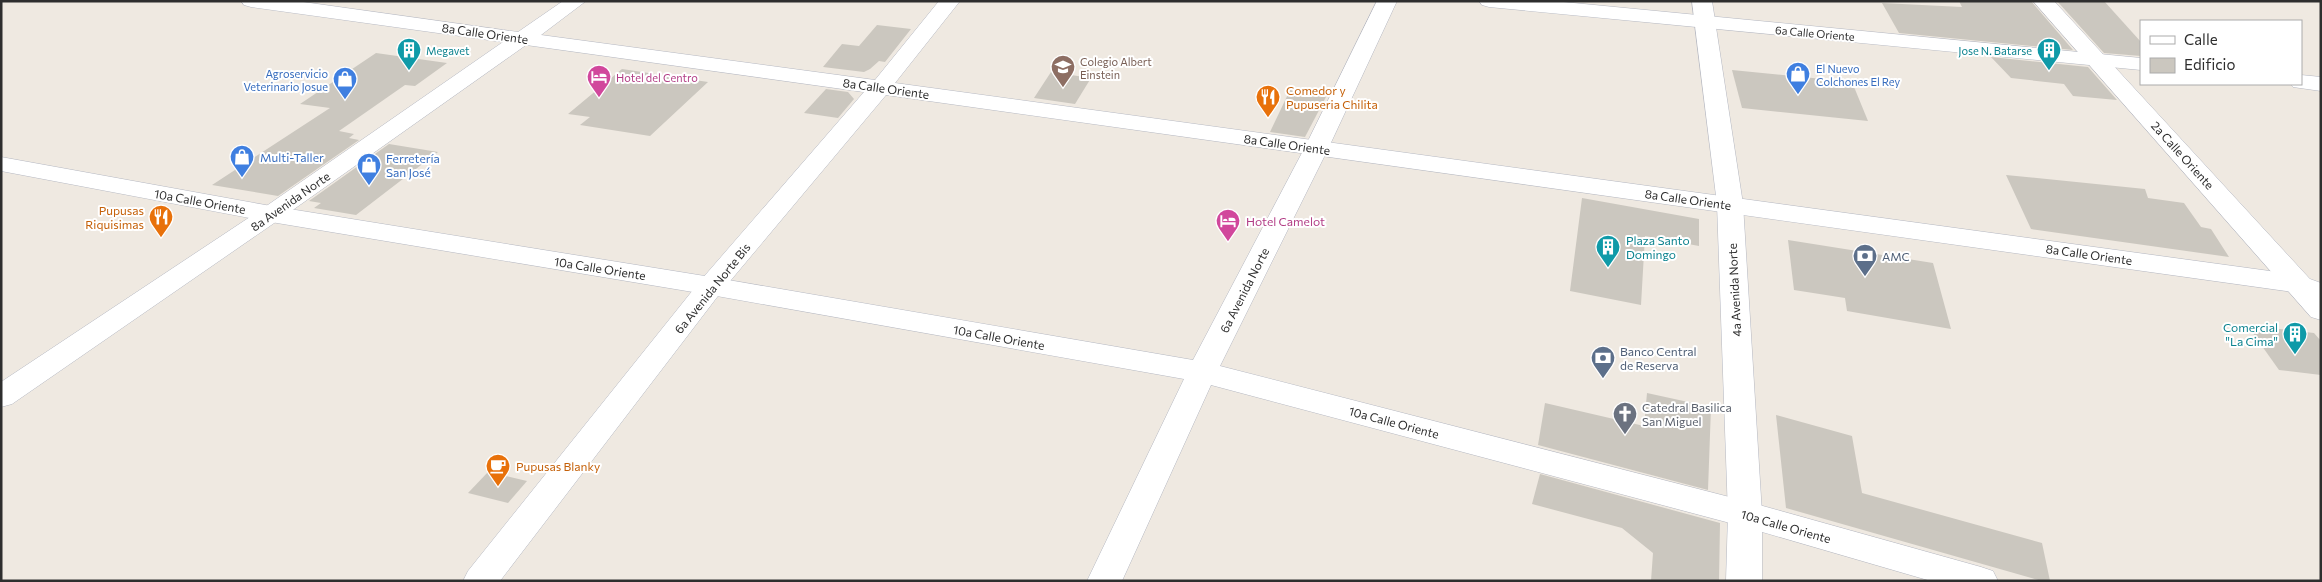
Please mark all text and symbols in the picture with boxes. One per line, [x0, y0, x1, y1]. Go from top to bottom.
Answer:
street label: 8a Calle Oriente [441, 20, 529, 46]
legend [2140, 20, 2302, 85]
street label: 6a Calle Oriente [1775, 23, 1856, 43]
text: Calle [2184, 30, 2218, 48]
building icon: Megavet [396, 37, 422, 71]
building icon: Jose N. Batarse [2036, 37, 2062, 71]
place label: Megavet [426, 44, 470, 57]
place label: Jose N. Batarse [1958, 44, 2032, 58]
school or university icon: Colegio Albert Einstein [1050, 54, 1076, 88]
place label: Colegio Albert Einstein [1080, 55, 1152, 81]
text: Edificio [2184, 55, 2235, 73]
shop icon: El Nuevo Colchones El Rey [1785, 61, 1811, 95]
place label: El Nuevo Colchones El Rey [1816, 62, 1901, 88]
hotel icon: Hotel del Centro [586, 64, 612, 98]
shop icon: Agroservicio Veterinario Josue [332, 66, 358, 100]
place label: Agroservicio Veterinario Josue [243, 67, 328, 94]
place label: Hotel del Centro [616, 71, 698, 84]
street label: 8a Calle Oriente [842, 75, 930, 101]
place label: Comedor y Pupuseria Chilita [1286, 83, 1378, 111]
restaurant icon: Comedor y Pupuseria Chilita [1255, 84, 1281, 118]
street label: 2a Calle Oriente [2149, 118, 2217, 192]
street label: 8a Calle Oriente [1243, 131, 1331, 157]
shop icon: Multi-Taller [229, 144, 255, 178]
place label: Multi-Taller [260, 150, 324, 164]
place label: Ferretería San José [386, 151, 440, 180]
shop icon: Ferretería San José [356, 152, 382, 186]
street label: 8a Avenida Norte [248, 168, 332, 234]
street label: 10a Calle Oriente [153, 186, 247, 216]
street label: 8a Calle Oriente [1644, 186, 1732, 212]
place label: Pupusas Riquisimas [85, 203, 144, 231]
restaurant icon: Pupusas Riquisimas [148, 204, 174, 238]
hotel icon: Hotel Camelot [1215, 208, 1241, 242]
place label: Hotel Camelot [1246, 214, 1325, 228]
place label: Plaza Santo Domingo [1626, 233, 1690, 261]
building icon: Plaza Santo Domingo [1595, 234, 1621, 268]
street label: 6a Avenida Norte Bis [671, 240, 753, 336]
street label: 8a Calle Oriente [2045, 241, 2133, 267]
street label: 4a Avenida Norte [1725, 243, 1743, 337]
bank icon: AMC [1852, 243, 1878, 277]
street label: 6a Avenida Norte [1217, 245, 1271, 335]
place label: AMC [1882, 249, 1910, 263]
street label: 10a Calle Oriente [553, 254, 647, 282]
place label: Comercial "La Cima" [2223, 320, 2278, 348]
building icon: Comercial "La Cima" [2282, 321, 2308, 355]
street label: 10a Calle Oriente [952, 322, 1046, 352]
place label: Banco Central de Reserva [1620, 344, 1697, 372]
bank icon: Banco Central de Reserva [1590, 345, 1616, 379]
place label: Catedral Basilica San Miguel [1642, 400, 1732, 428]
church icon: Catedral Basilica San Miguel [1612, 401, 1638, 435]
street label: 10a Calle Oriente [1347, 403, 1441, 441]
cafe icon: Pupusas Blanky [485, 453, 511, 487]
place label: Pupusas Blanky [516, 459, 600, 473]
street label: 10a Calle Oriente [1739, 506, 1833, 546]

